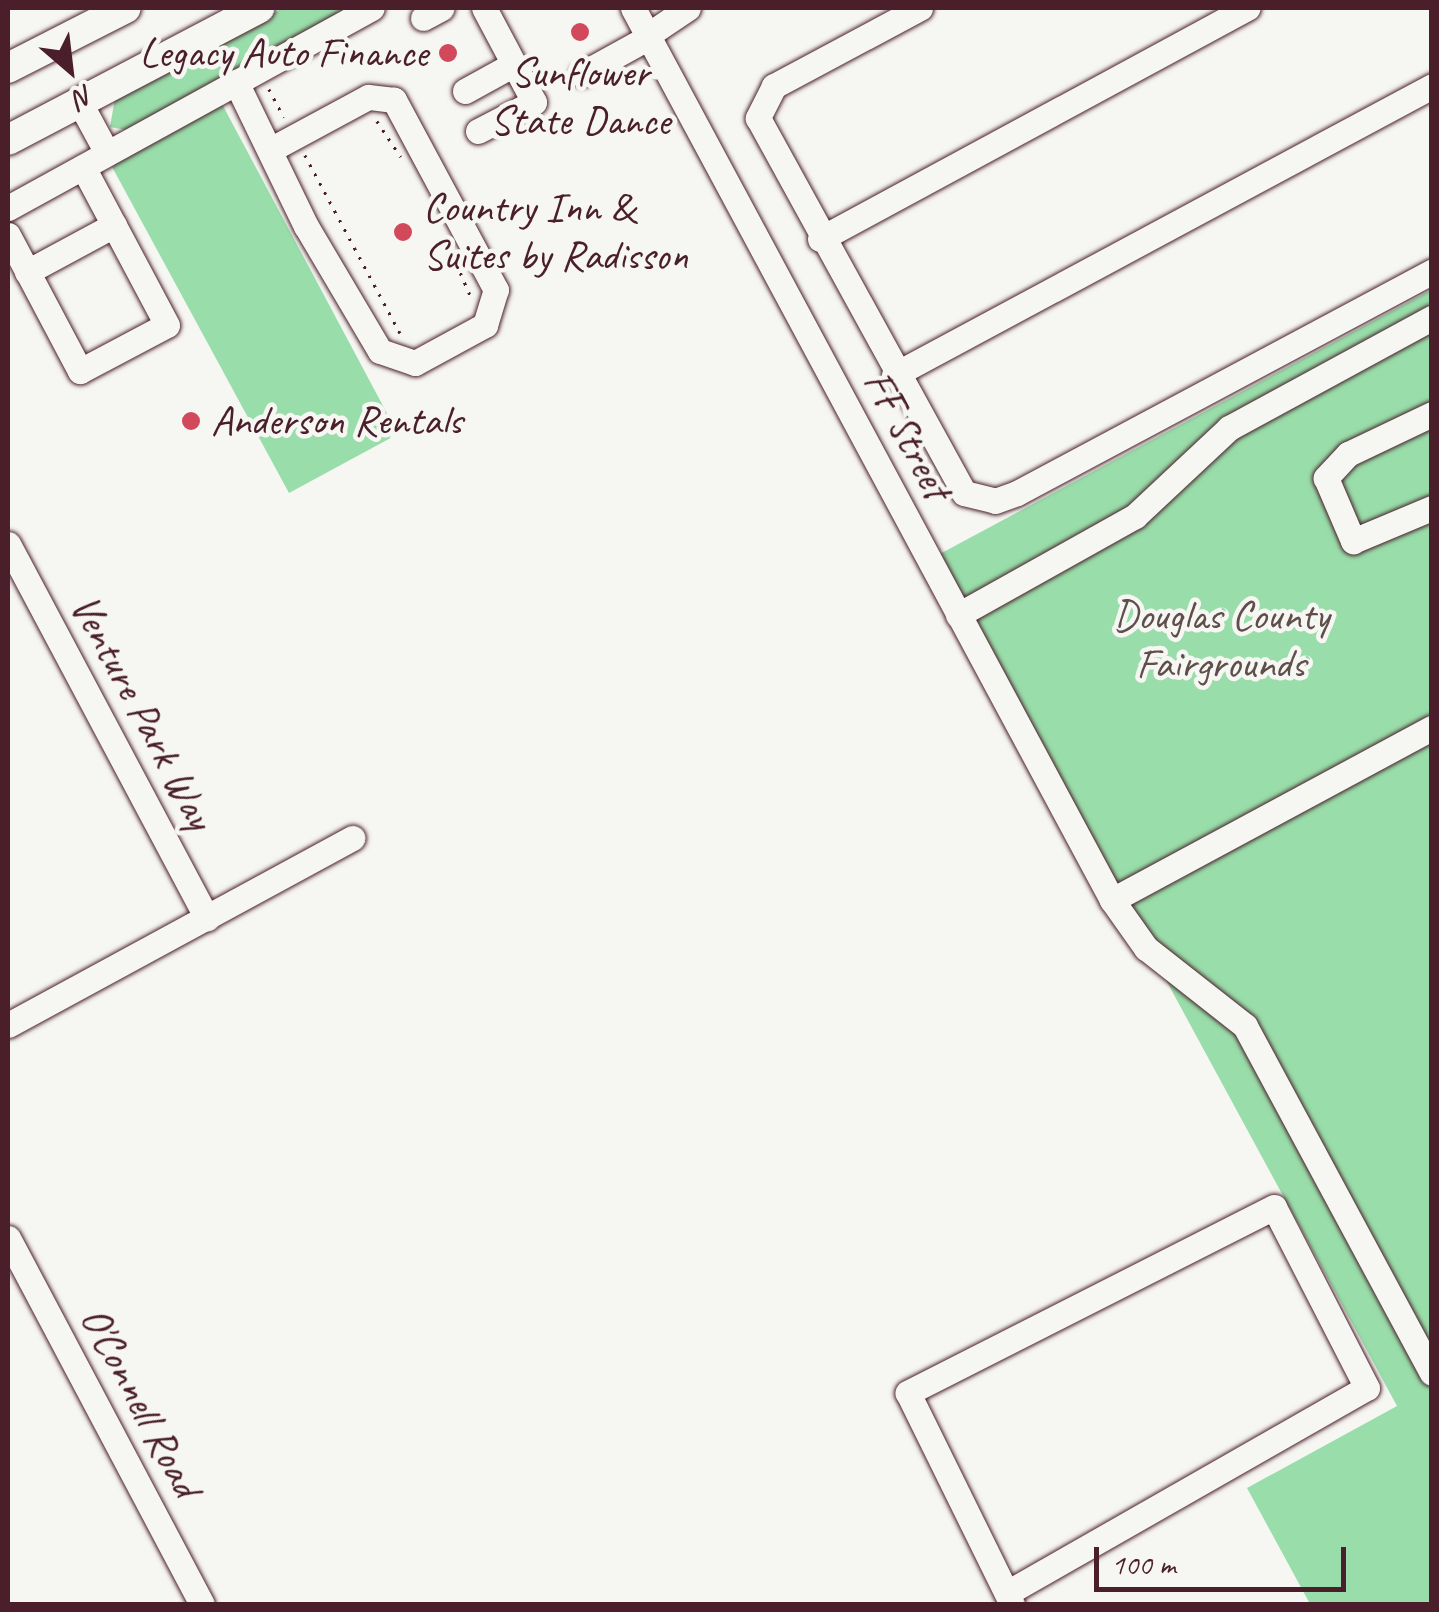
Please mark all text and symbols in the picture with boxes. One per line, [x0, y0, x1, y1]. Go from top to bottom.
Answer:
north arrow [20, 20, 120, 120]
marker: Sunflower State Dance [569, 21, 591, 43]
place label: Legacy Auto Finance [139, 28, 428, 78]
marker: Legacy Auto Finance [437, 42, 459, 64]
place label: Sunflower State Dance [489, 48, 671, 146]
text: N [68, 77, 100, 116]
place label: Country Inn & Suites by Radisson [423, 183, 688, 282]
marker: Country Inn & Suites by Radisson [392, 221, 414, 243]
street label: FF Street [852, 361, 962, 509]
place label: Anderson Rentals [211, 396, 461, 446]
marker: Anderson Rentals [180, 410, 202, 432]
street label: Venture Park Way [59, 586, 225, 838]
park label: Douglas County Fairgrounds [1113, 591, 1329, 690]
street label: O'Connell Road [69, 1299, 211, 1505]
scale bar [1099, 1527, 1352, 1589]
text: 100 m [1111, 1545, 1176, 1583]

